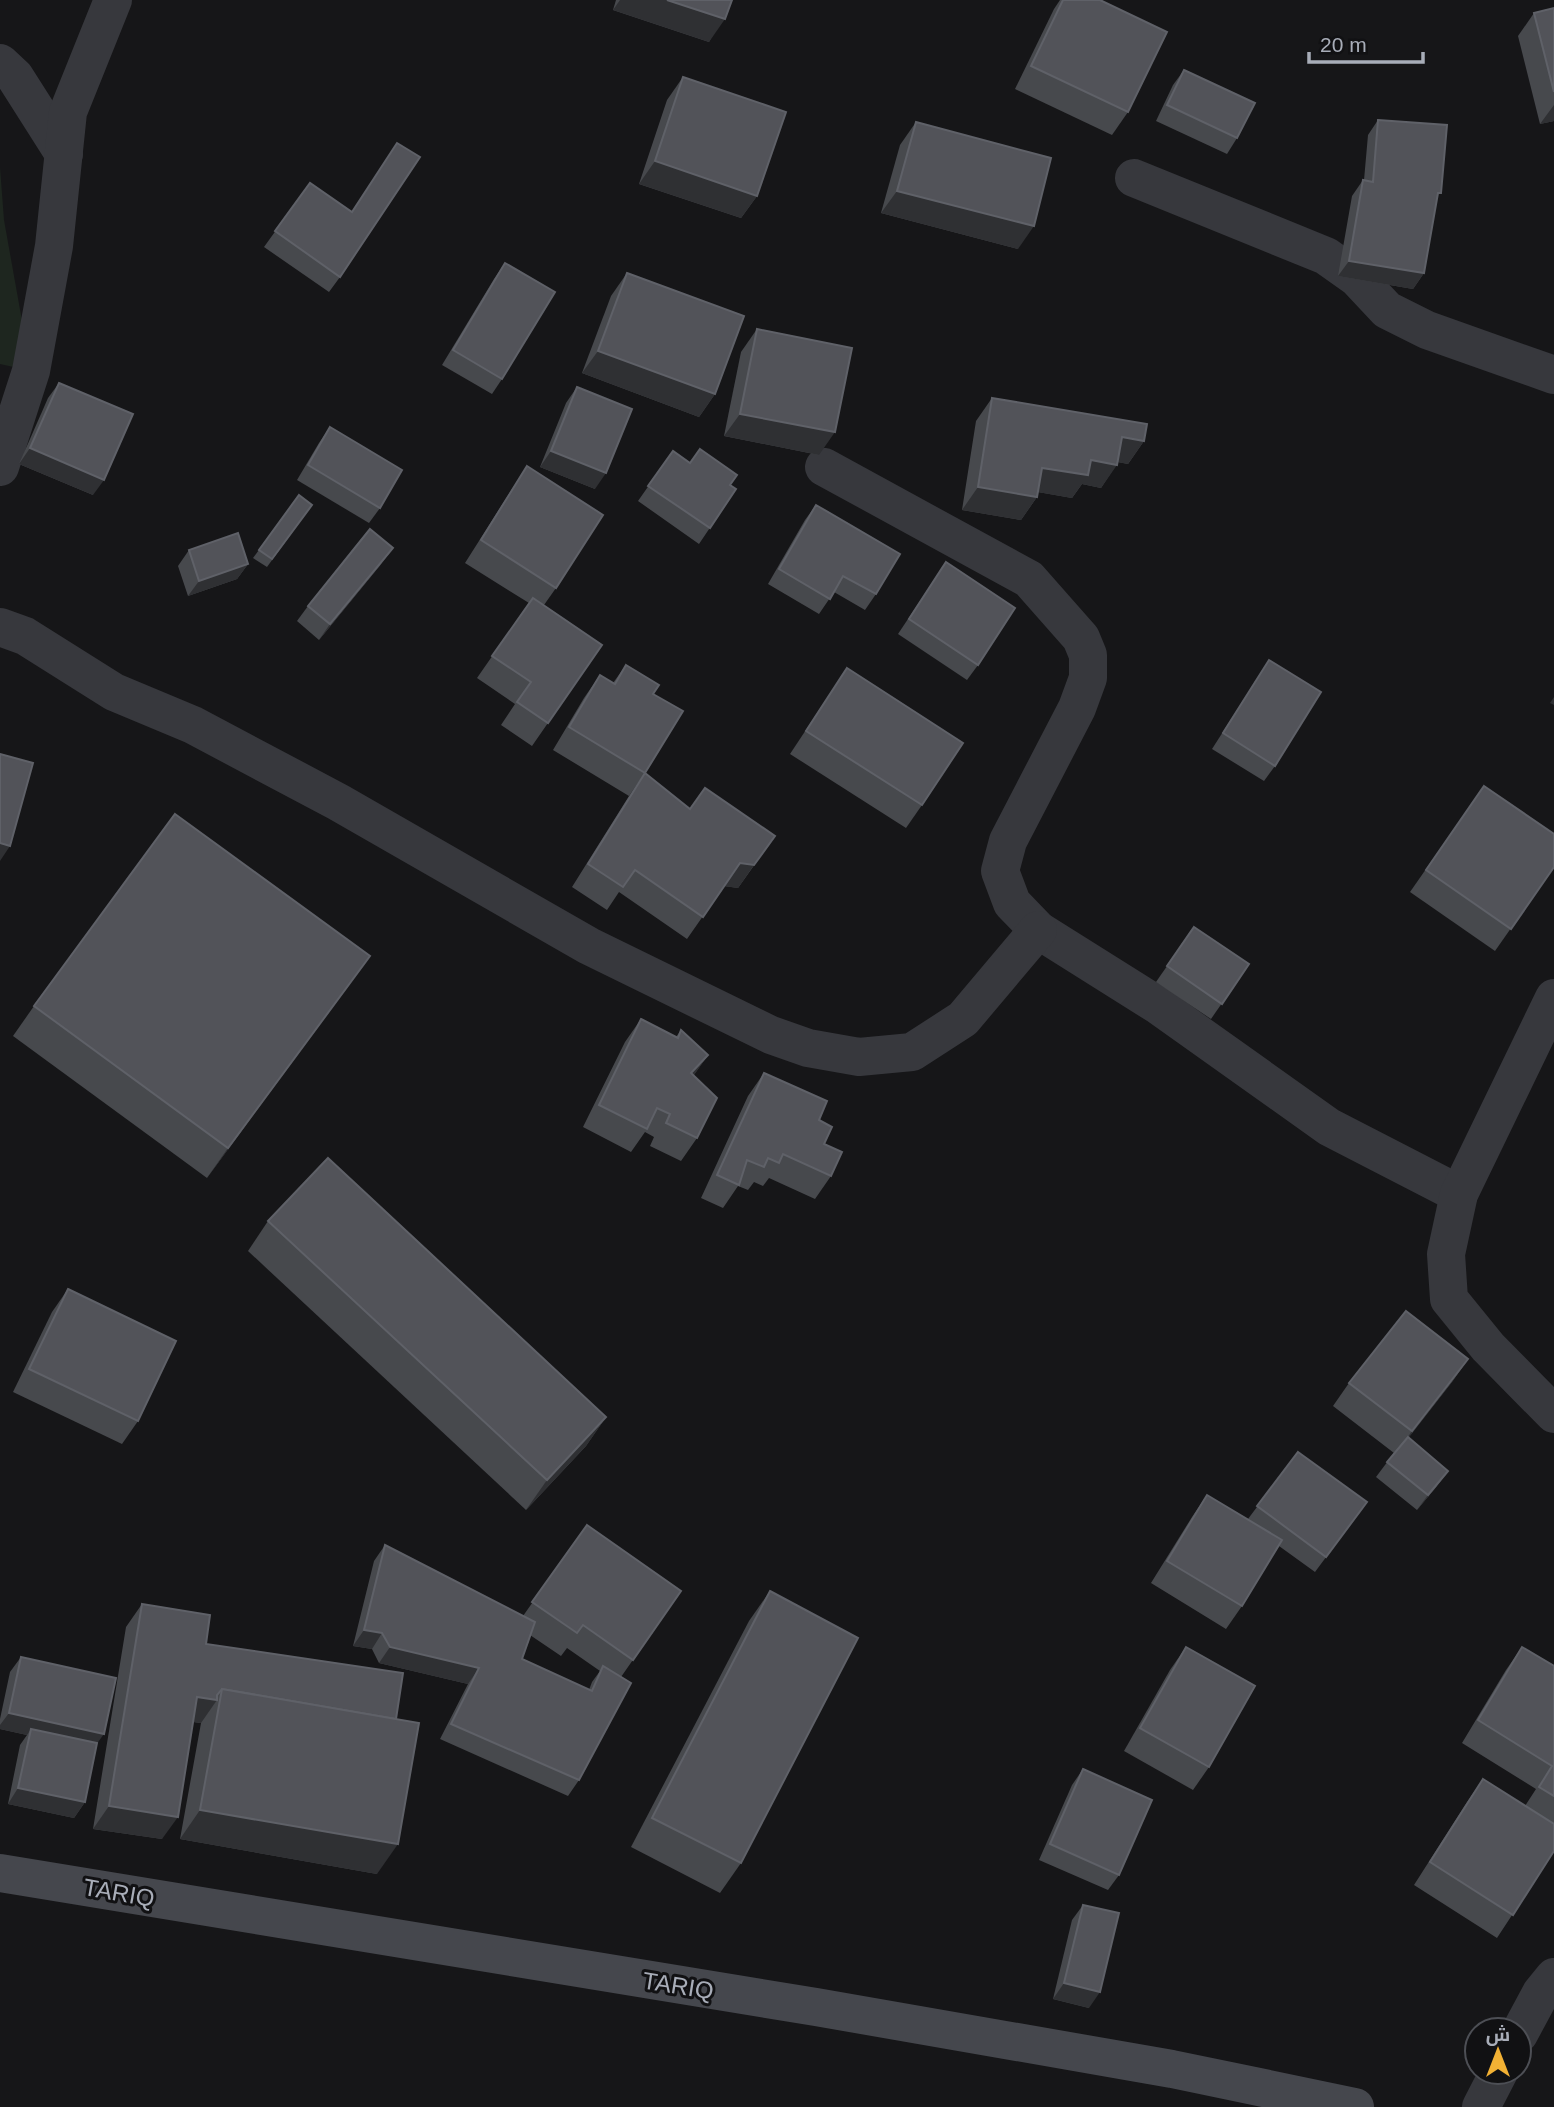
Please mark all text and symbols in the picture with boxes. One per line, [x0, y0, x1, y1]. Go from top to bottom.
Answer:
scale bar [1309, 21, 1423, 65]
text: 20 m [1320, 33, 1367, 56]
street label: TARIQ [82, 1873, 157, 1912]
street label: TARIQ [641, 1967, 716, 2004]
north arrow [1463, 2016, 1533, 2086]
text: ش [1486, 2024, 1510, 2046]

